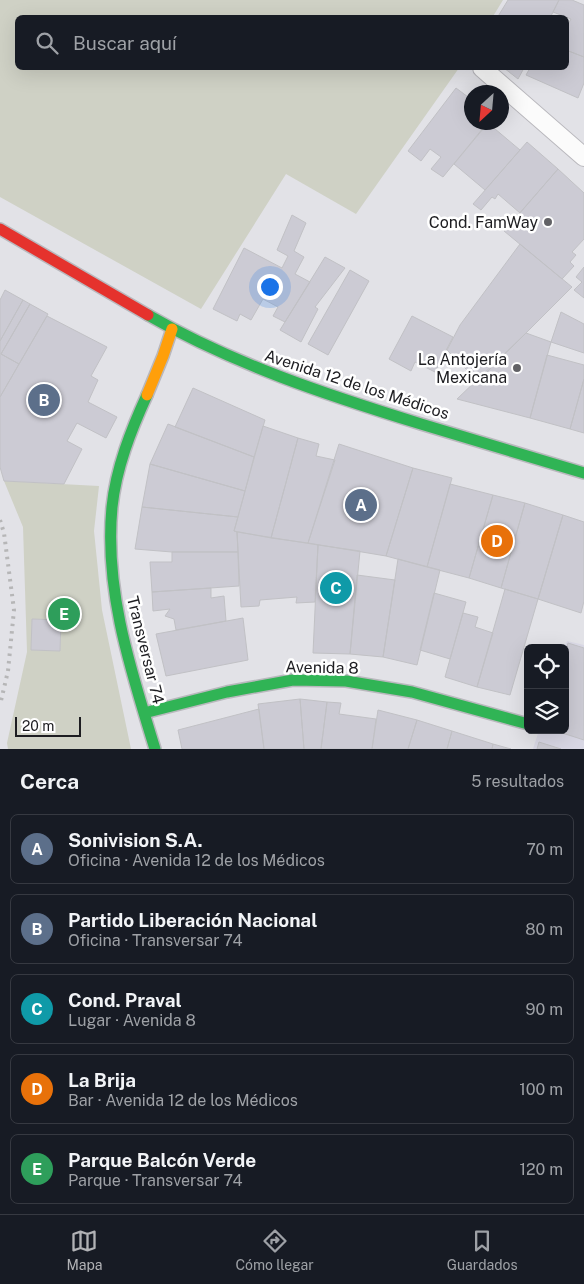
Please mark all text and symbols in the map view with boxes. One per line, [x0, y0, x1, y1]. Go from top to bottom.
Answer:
search box [15, 15, 569, 70]
icon: search [33, 29, 61, 57]
text: Buscar aquí [73, 32, 177, 54]
north arrow [464, 85, 509, 130]
place label: Cond. FamWay [429, 213, 538, 232]
marker: Cond. FamWay [542, 216, 554, 228]
your location [257, 274, 283, 300]
street label: Avenida 12 de los Médicos [262, 346, 451, 423]
place label: La Antojería Mexicana [418, 350, 507, 387]
marker: La Antojería Mexicana [511, 362, 523, 374]
pin: B [28, 381, 60, 419]
pin: A [345, 486, 377, 524]
pin: D [481, 522, 513, 560]
pin: C [320, 569, 352, 607]
street label: Transversar 74 [123, 594, 168, 706]
pin: E [48, 595, 80, 633]
map controls [524, 644, 569, 734]
button: locate [524, 644, 569, 689]
street label: Avenida 8 [285, 657, 359, 678]
button: layers [524, 689, 569, 734]
scale bar [15, 714, 81, 737]
text: 20 m [22, 718, 54, 734]
text: Cerca [20, 769, 79, 794]
text: 5 resultados [471, 772, 564, 791]
text: Sonivision S.A. [68, 829, 203, 851]
text: A [31, 840, 43, 859]
text: 70 m [526, 840, 563, 859]
text: Oficina · Avenida 12 de los Médicos [68, 851, 325, 870]
text: Partido Liberación Nacional [68, 909, 317, 931]
text: B [32, 920, 42, 939]
text: 80 m [525, 920, 563, 939]
text: Oficina · Transversar 74 [68, 931, 243, 950]
text: Cond. Praval [68, 989, 182, 1011]
text: C [31, 1000, 43, 1019]
text: 90 m [526, 1000, 563, 1019]
text: Lugar · Avenida 8 [68, 1011, 196, 1030]
text: La Brija [68, 1069, 136, 1091]
text: D [31, 1080, 43, 1099]
text: 100 m [519, 1080, 563, 1099]
text: Bar · Avenida 12 de los Médicos [68, 1091, 298, 1110]
text: Parque Balcón Verde [68, 1149, 256, 1171]
text: E [32, 1160, 42, 1179]
text: 120 m [519, 1160, 563, 1179]
text: Parque · Transversar 74 [68, 1171, 243, 1190]
tab: Mapa [66, 1227, 103, 1273]
tab: Cómo llegar [235, 1227, 314, 1273]
tab: Guardados [447, 1227, 518, 1273]

